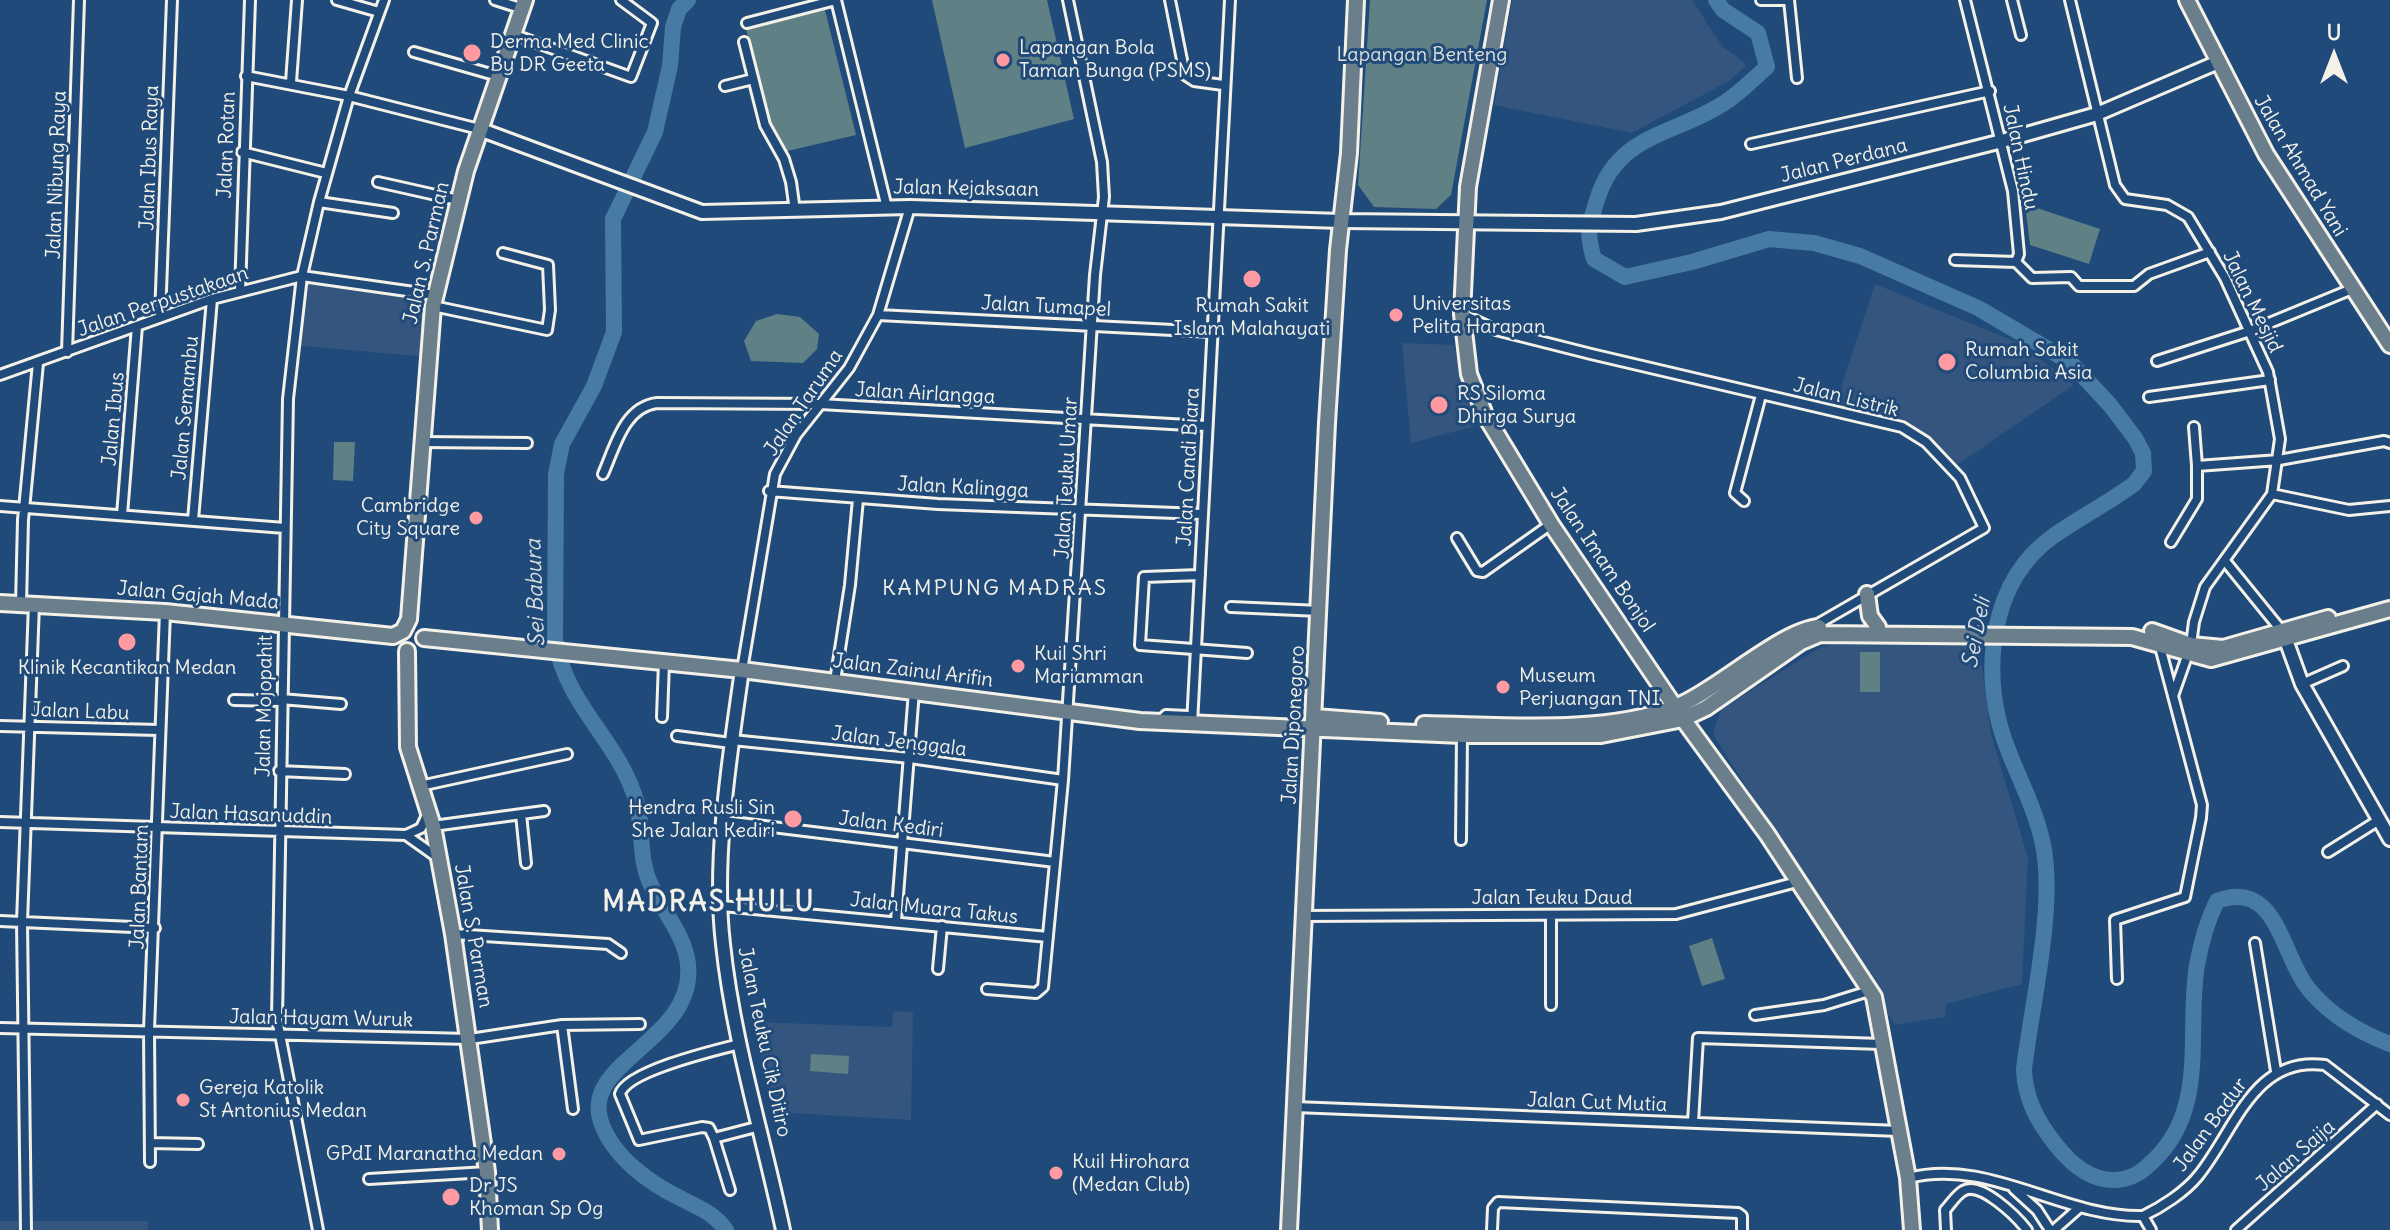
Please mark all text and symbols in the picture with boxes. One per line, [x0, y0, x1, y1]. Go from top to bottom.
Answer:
north arrow [2294, 16, 2374, 96]
text: U [2326, 18, 2342, 46]
place label: Derma Med Clinic By DR Geeta [490, 30, 649, 77]
place label: Lapangan Bola Taman Bunga (PSMS) [1019, 36, 1211, 83]
marker: Derma Med Clinic By DR Geeta [461, 42, 483, 64]
park label: Lapangan Benteng [1337, 43, 1507, 67]
marker: Lapangan Bola Taman Bunga (PSMS) [994, 51, 1012, 69]
street label: Jalan Ibus Raya [135, 85, 165, 231]
street label: Jalan Nibung Raya [42, 90, 72, 260]
street label: Jalan Rotan [213, 91, 241, 199]
street label: Jalan Ahmad Yani [2248, 91, 2352, 241]
street label: Jalan Hindu [1997, 102, 2043, 212]
street label: Jalan Perdana [1778, 134, 1910, 188]
street label: Jalan Kejaksaan [893, 176, 1039, 202]
street label: Jalan S. Parman [399, 179, 455, 327]
street label: Jalan Mesjid [2217, 247, 2287, 357]
street label: Jalan Perpustakaan [75, 262, 251, 342]
marker: Rumah Sakit Islam Malahayati [1241, 268, 1263, 290]
street label: Jalan Tumapel [980, 292, 1112, 322]
place label: Universitas Pelita Harapan [1412, 292, 1545, 339]
place label: Rumah Sakit Islam Malahayati [1174, 294, 1330, 341]
marker: Universitas Pelita Harapan [1387, 306, 1405, 324]
street label: Jalan Semambu [168, 335, 204, 481]
place label: Rumah Sakit Columbia Asia [1965, 338, 2092, 385]
street label: Jalan Taruma [760, 345, 848, 461]
marker: Rumah Sakit Columbia Asia [1936, 351, 1958, 373]
street label: Jalan Ibus [98, 371, 130, 467]
street label: Jalan Listrik [1791, 373, 1901, 423]
street label: Jalan Airlangga [854, 378, 996, 410]
place label: RS Siloma Dhirga Surya [1457, 382, 1576, 429]
street label: Jalan Candi Biara [1173, 387, 1205, 547]
marker: RS Siloma Dhirga Surya [1428, 394, 1450, 416]
street label: Jalan Teuku Umar [1051, 396, 1083, 560]
street label: Jalan Kalingga [897, 473, 1029, 503]
street label: Jalan Imam Bonjol [1545, 483, 1659, 637]
place label: Cambridge City Square [356, 494, 460, 541]
marker: Cambridge City Square [467, 509, 485, 527]
water label: Sei Babura [521, 539, 551, 647]
district label: KAMPUNG MADRAS [882, 576, 1108, 602]
street label: Jalan Gajah Mada [116, 577, 280, 615]
water label: Sei Deli [1957, 595, 1997, 671]
marker: Klinik Kecantikan Medan [116, 631, 138, 653]
street label: Jalan Mojopahit [252, 635, 278, 777]
place label: Kuil Shri Mariamman [1034, 642, 1144, 689]
street label: Jalan Diponegoro [1278, 645, 1310, 805]
street label: Jalan Zainul Arifin [832, 649, 994, 693]
place label: Klinik Kecantikan Medan [18, 656, 236, 680]
marker: Kuil Shri Mariamman [1009, 657, 1027, 675]
place label: Museum Perjuangan TNI [1519, 664, 1660, 711]
marker: Museum Perjuangan TNI [1494, 678, 1512, 696]
street label: Jalan Labu [30, 698, 130, 726]
street label: Jalan Jenggala [830, 722, 968, 762]
place label: Hendra Rusli Sin She Jalan Kediri [628, 796, 775, 843]
street label: Jalan Hasanuddin [169, 800, 333, 830]
street label: Jalan Kediri [837, 807, 945, 843]
marker: Hendra Rusli Sin She Jalan Kediri [782, 808, 804, 830]
street label: Jalan Bantam [126, 824, 154, 950]
street label: Jalan S. Parman [449, 862, 497, 1010]
district label: MADRAS HULU [602, 886, 816, 920]
street label: Jalan Teuku Daud [1472, 886, 1632, 910]
street label: Jalan Muara Takus [849, 888, 1019, 930]
street label: Jalan Teuku Cik Ditiro [732, 945, 796, 1139]
street label: Jalan Hayam Wuruk [229, 1005, 413, 1033]
street label: Jalan Badur [2169, 1074, 2253, 1176]
place label: Gereja Katolik St Antonius Medan [199, 1076, 367, 1123]
street label: Jalan Cut Mutia [1527, 1089, 1667, 1117]
marker: Gereja Katolik St Antonius Medan [174, 1091, 192, 1109]
street label: Jalan Saija [2252, 1115, 2340, 1197]
place label: GPdI Maranatha Medan [326, 1142, 543, 1166]
marker: GPdI Maranatha Medan [550, 1145, 568, 1163]
place label: Kuil Hirohara (Medan Club) [1072, 1150, 1190, 1197]
marker: Kuil Hirohara (Medan Club) [1047, 1164, 1065, 1182]
place label: Dr JS Khoman Sp Og [469, 1174, 603, 1221]
marker: Dr JS Khoman Sp Og [440, 1186, 462, 1208]

